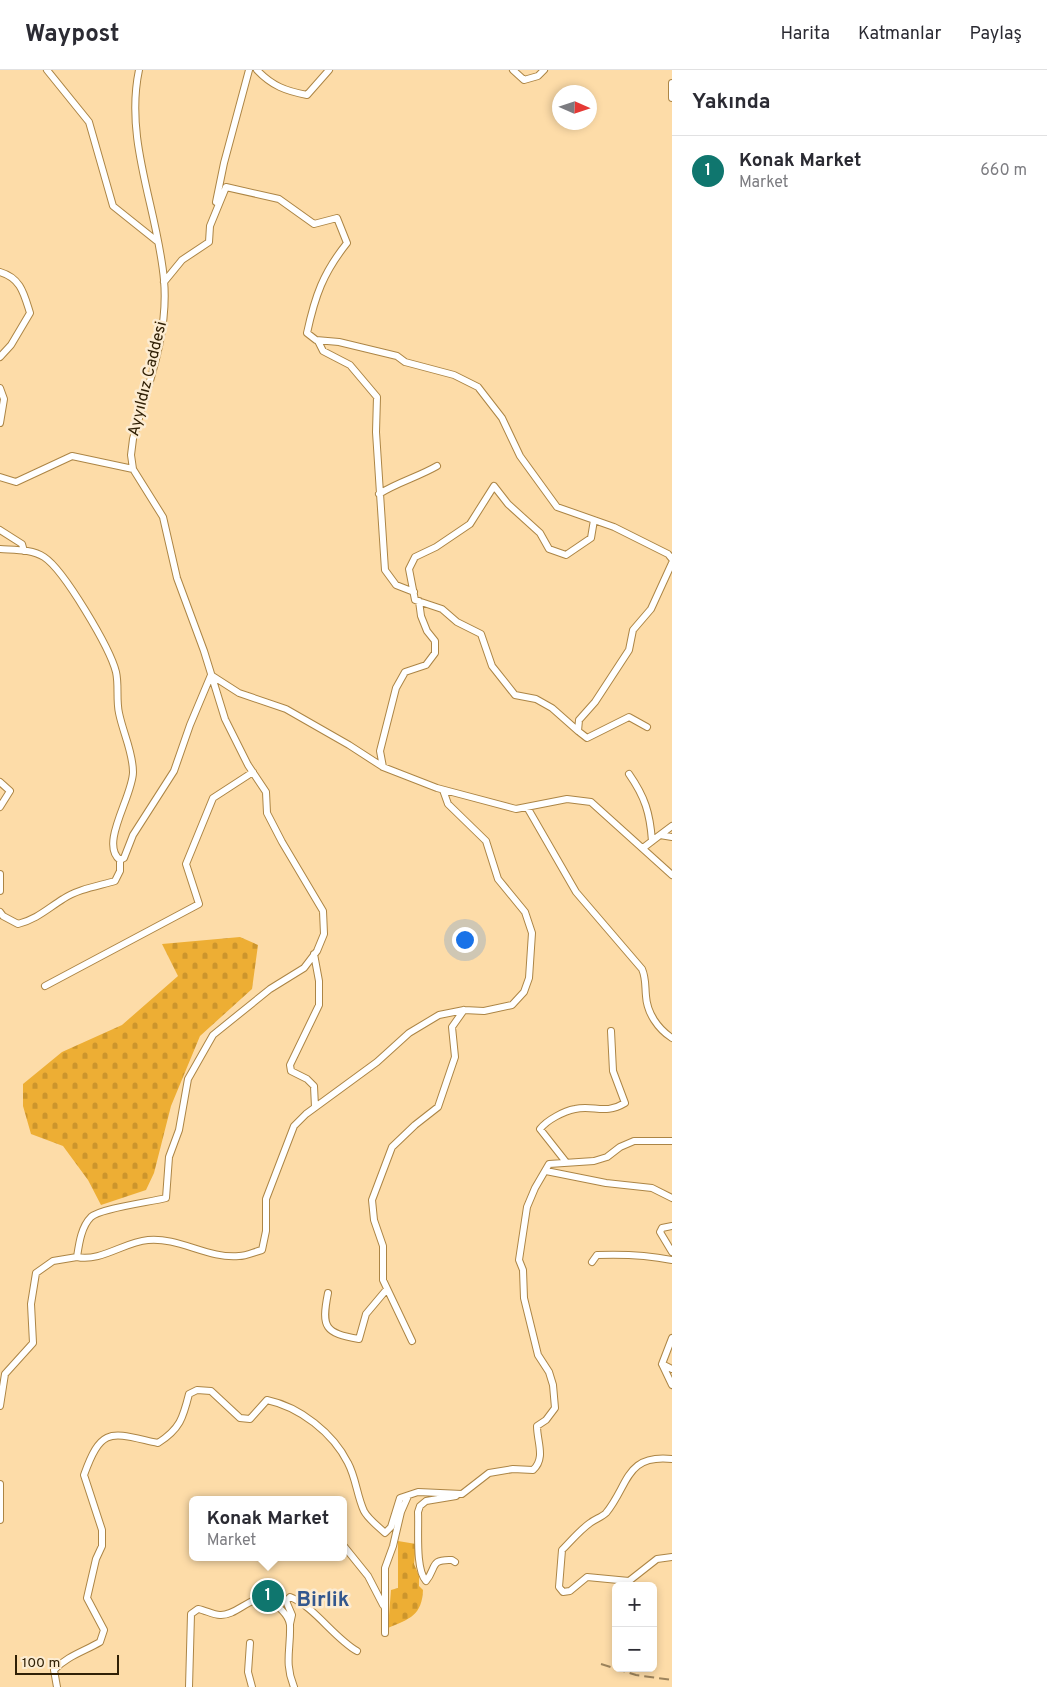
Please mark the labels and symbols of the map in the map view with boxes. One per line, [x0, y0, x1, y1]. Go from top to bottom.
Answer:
north arrow [552, 85, 597, 130]
street label: Ayyıldız Caddesi [124, 319, 172, 439]
your location [452, 927, 478, 953]
pin: 1 [252, 1577, 284, 1615]
district label: Birlik [297, 1587, 350, 1614]
scale bar [15, 1652, 119, 1675]

